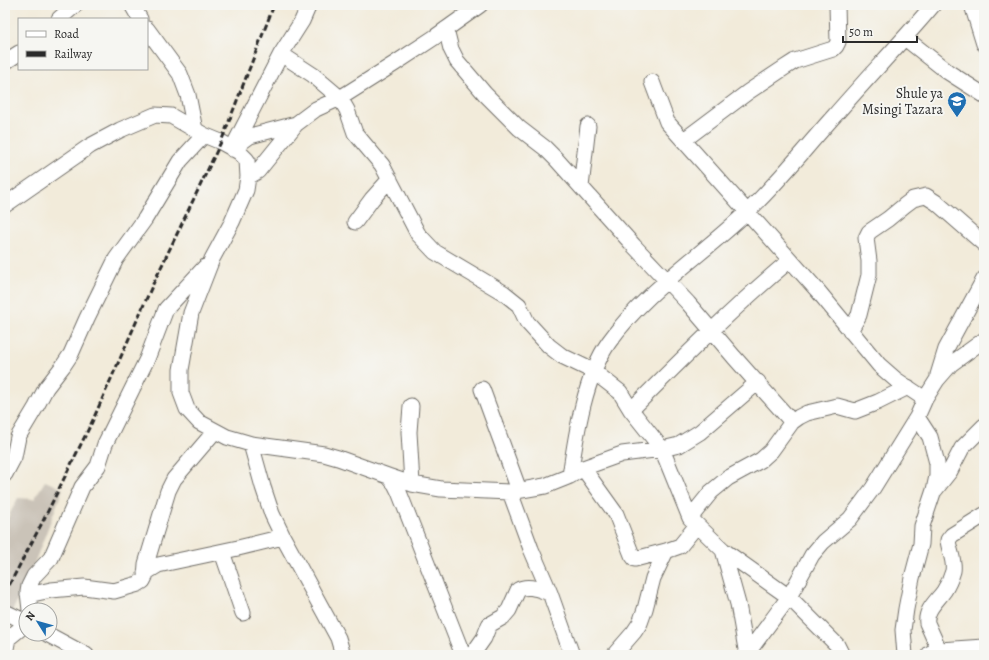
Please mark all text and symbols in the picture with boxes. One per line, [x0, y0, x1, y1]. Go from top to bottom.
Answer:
legend [18, 18, 148, 70]
scale bar [843, 18, 917, 44]
text: 50 m [849, 24, 873, 40]
text: Road [54, 26, 80, 42]
text: Railway [54, 46, 93, 62]
place label: Shule ya Msingi Tazara [862, 84, 943, 119]
school or university icon: Shule ya Msingi Tazara [946, 90, 968, 118]
north arrow [18, 602, 58, 642]
text: N [22, 609, 39, 624]

